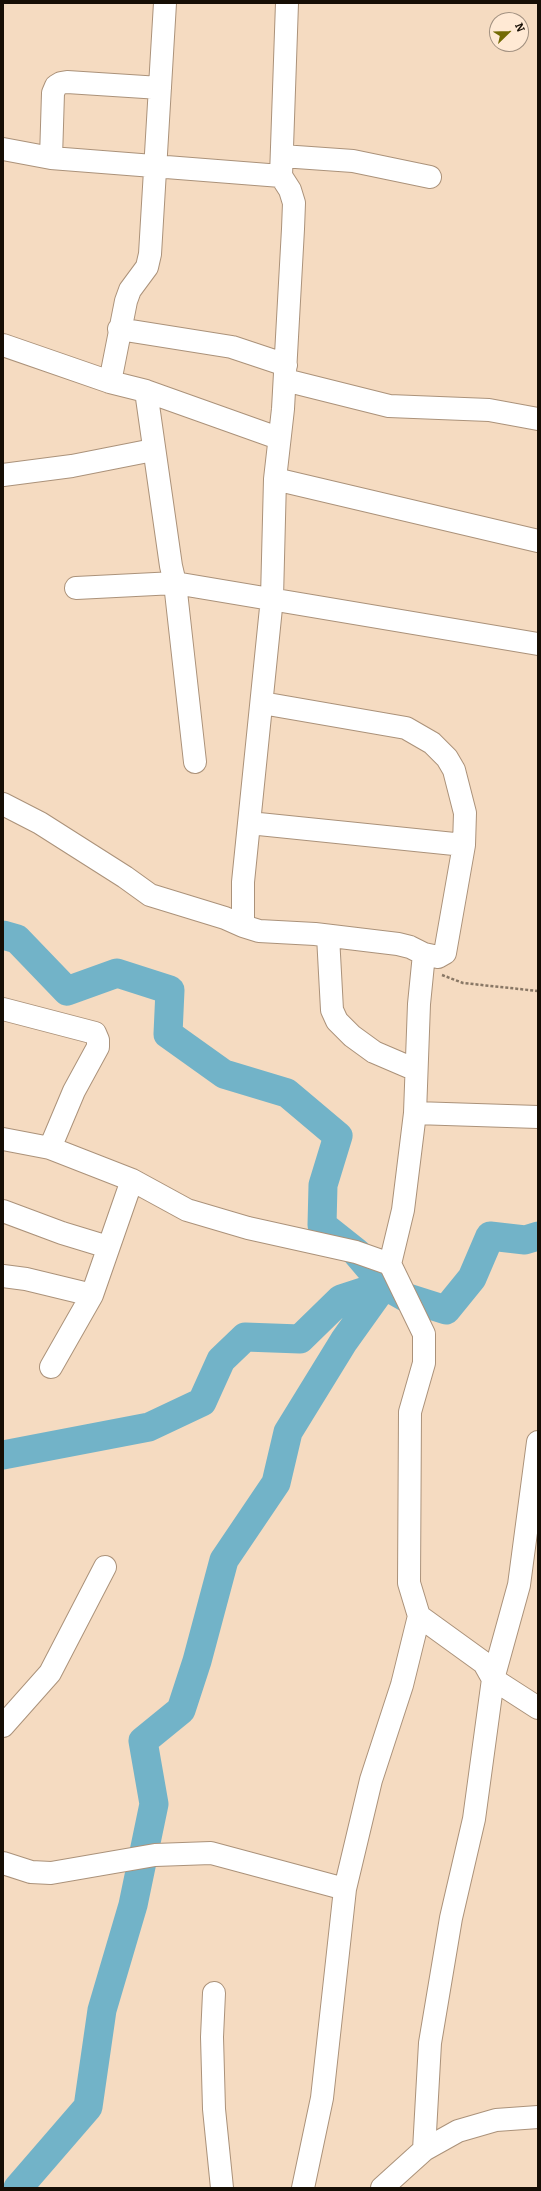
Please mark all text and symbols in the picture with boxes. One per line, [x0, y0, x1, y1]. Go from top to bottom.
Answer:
north arrow [489, 12, 529, 52]
text: N [512, 21, 527, 34]

